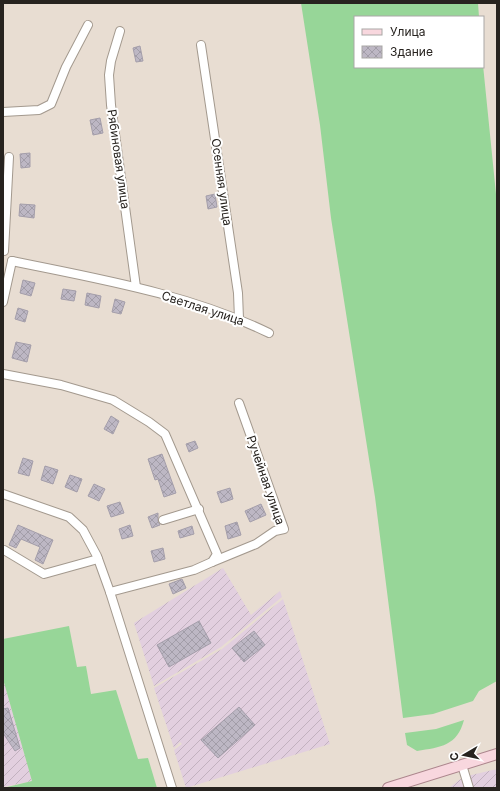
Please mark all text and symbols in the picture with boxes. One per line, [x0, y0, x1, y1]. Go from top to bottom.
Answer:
legend [354, 16, 484, 68]
text: Улица [390, 24, 425, 39]
text: Здание [390, 44, 433, 59]
street label: Рябиновая улица [105, 108, 133, 210]
street label: Осенняя улица [208, 137, 236, 227]
street label: Светлая улица [160, 288, 246, 328]
street label: Ручейная улица [244, 433, 288, 527]
north arrow [444, 735, 484, 775]
text: С [447, 751, 462, 762]

